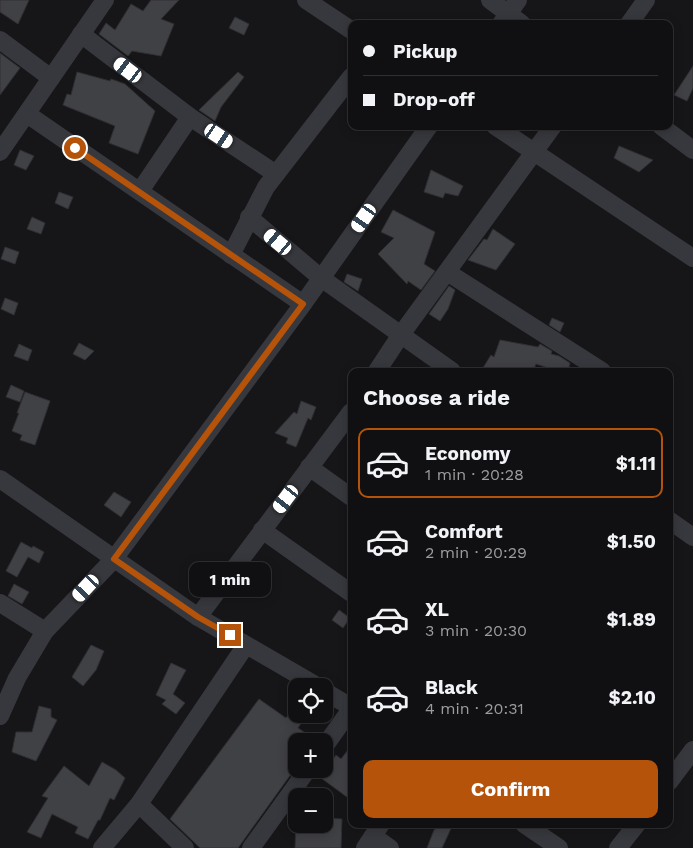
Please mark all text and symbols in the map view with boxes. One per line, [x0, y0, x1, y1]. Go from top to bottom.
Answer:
text: Pickup [393, 40, 457, 63]
car [111, 55, 144, 85]
text: Drop-off [393, 88, 475, 111]
car [202, 121, 235, 151]
route start [64, 137, 86, 159]
car [349, 201, 378, 235]
car [261, 227, 294, 257]
text: Choose a ride [363, 385, 510, 410]
icon: car [365, 441, 410, 486]
text: Economy [425, 442, 510, 465]
text: $1.11 [616, 452, 656, 475]
text: 1 min · 20:28 [425, 465, 524, 484]
car [270, 483, 301, 515]
icon: car [365, 519, 410, 564]
text: Comfort [425, 520, 503, 543]
text: $1.50 [607, 530, 656, 553]
text: 2 min · 20:29 [425, 543, 527, 562]
callout: 1 min [189, 562, 271, 598]
text: 1 min [209, 570, 251, 589]
car [70, 572, 101, 604]
icon: car [365, 597, 410, 642]
text: XL [425, 598, 449, 621]
text: $1.89 [607, 608, 656, 631]
text: 3 min · 20:30 [425, 621, 527, 640]
route end [219, 624, 241, 646]
icon: car [365, 675, 410, 720]
text: Black [425, 676, 478, 699]
map controls [288, 678, 333, 833]
button: locate [288, 678, 333, 723]
text: $2.10 [608, 686, 656, 709]
text: 4 min · 20:31 [425, 699, 524, 718]
button: + [288, 733, 333, 778]
button: Confirm [363, 760, 658, 818]
button: − [288, 788, 333, 833]

